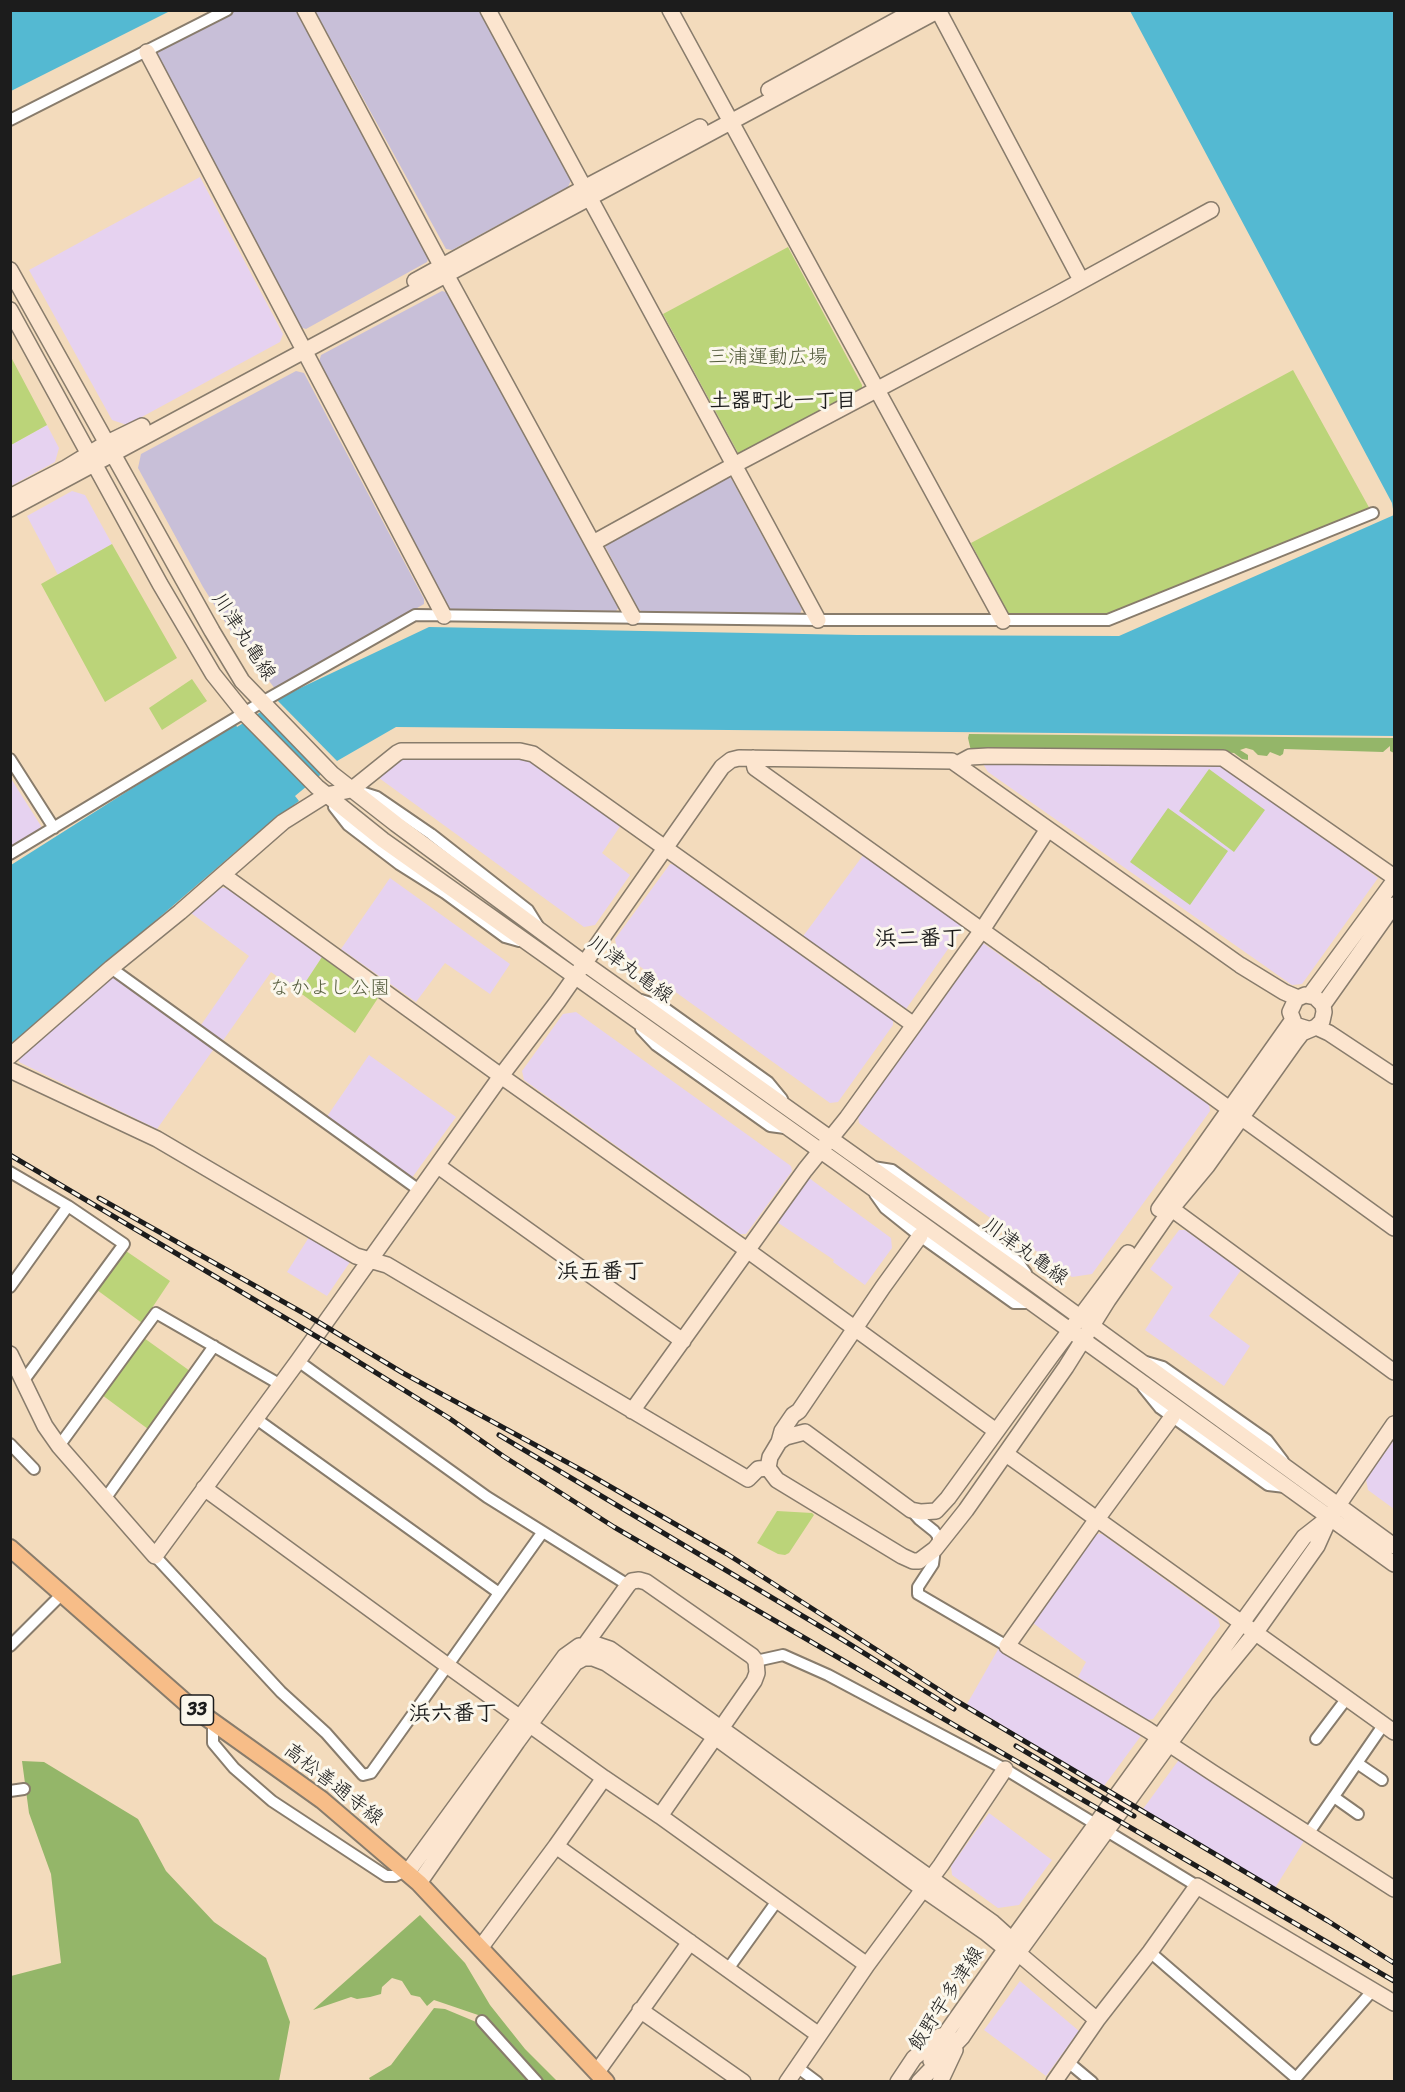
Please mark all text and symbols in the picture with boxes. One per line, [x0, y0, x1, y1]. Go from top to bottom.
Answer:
park label: 三浦運動広場 [708, 346, 828, 370]
district label: 土器町北一丁目 [710, 389, 856, 415]
street label: 川津丸亀線 [206, 589, 280, 685]
district label: 浜二番丁 [875, 926, 963, 952]
street label: 川津丸亀線 [582, 931, 678, 1009]
park label: なかよし公園 [270, 977, 390, 1001]
street label: 川津丸亀線 [977, 1213, 1073, 1291]
district label: 浜五番丁 [557, 1259, 645, 1285]
road number: 33 [180, 1695, 214, 1725]
district label: 浜六番丁 [409, 1701, 497, 1727]
street label: 高松善通寺線 [278, 1739, 388, 1831]
street label: 飯野宇多津線 [904, 1942, 990, 2056]

